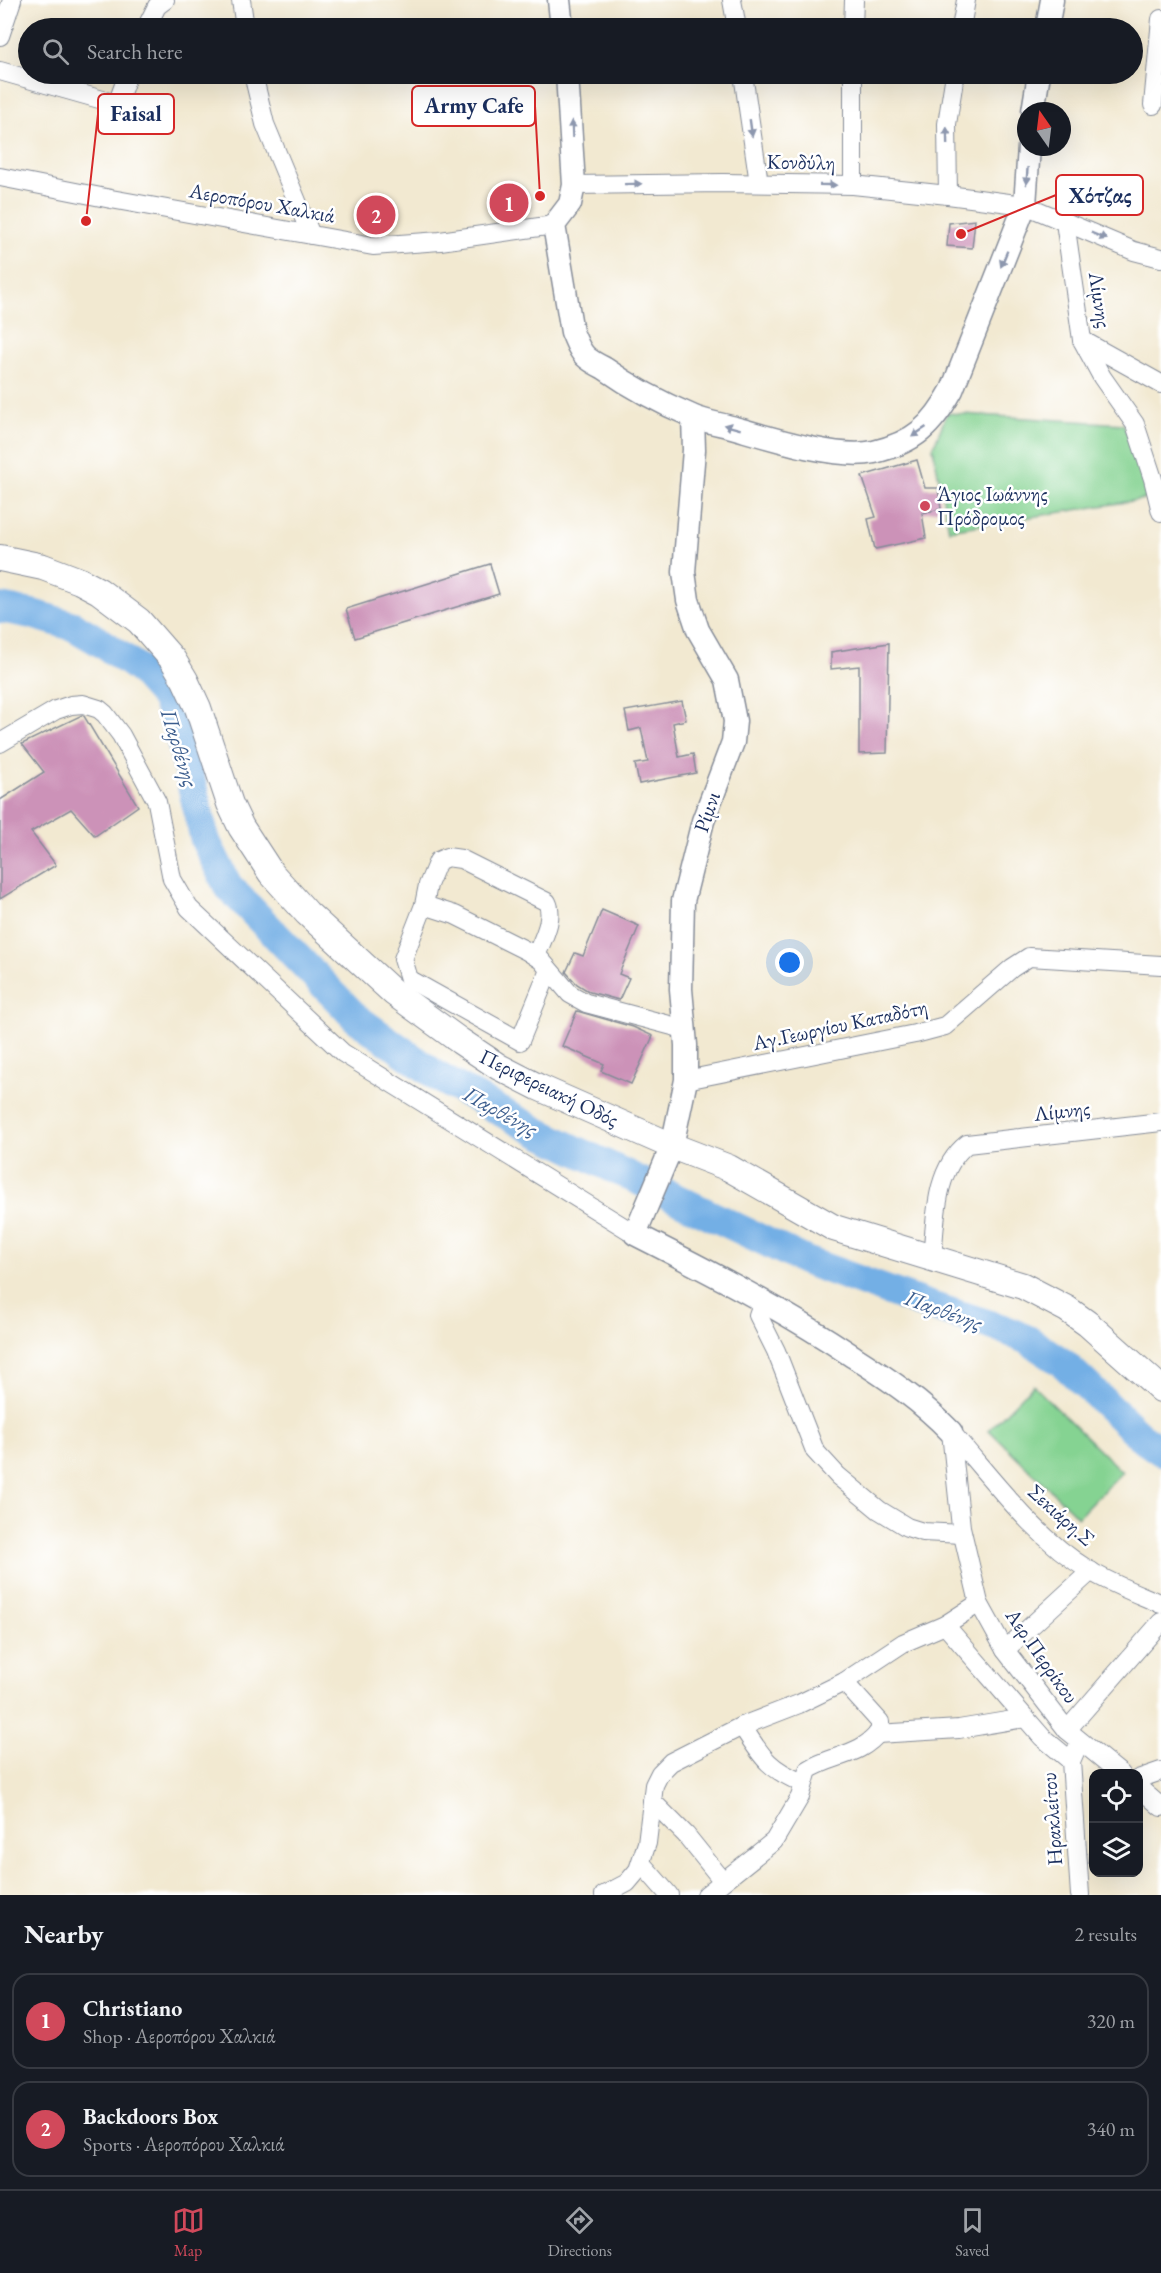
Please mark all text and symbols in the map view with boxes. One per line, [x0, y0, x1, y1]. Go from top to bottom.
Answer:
search box [18, 18, 1143, 84]
icon: search [39, 35, 72, 68]
text: Search here [87, 37, 182, 66]
callout: Army Cafe [412, 86, 535, 126]
text: Army Cafe [423, 91, 524, 120]
callout: Faisal [98, 94, 174, 134]
text: Faisal [110, 99, 162, 128]
north arrow [1017, 102, 1071, 156]
one-way arrow [746, 119, 755, 138]
one-way arrow [567, 120, 576, 139]
one-way arrow [942, 127, 952, 146]
street label: Κονδύλη [766, 147, 836, 176]
one-way arrow [1023, 166, 1032, 185]
callout: Χότζας [1056, 175, 1143, 215]
street label: Αεροπόρου Χαλκιά [186, 176, 338, 229]
one-way arrow [623, 179, 642, 189]
pin: 1 [490, 180, 528, 226]
one-way arrow [818, 180, 837, 190]
text: Χότζας [1068, 181, 1132, 210]
pin: 2 [356, 192, 395, 238]
one-way arrow [1090, 231, 1108, 241]
one-way arrow [999, 251, 1009, 269]
street label: Λίμνης [1083, 269, 1118, 330]
one-way arrow [723, 422, 741, 432]
one-way arrow [911, 426, 927, 437]
place label: Άγιος Ιωάννης Πρόδρομος [936, 480, 1048, 531]
marker: Άγιος Ιωάννης Πρόδρομος [918, 499, 932, 513]
water label: Παρθένης [154, 704, 205, 791]
street label: Ρίμνι [687, 788, 726, 836]
your location [775, 948, 804, 977]
street label: Αγ.Γεωργίου Καταδότη [749, 993, 930, 1056]
street label: Περιφερειακή Οδός [475, 1042, 623, 1133]
water label: Παρθένης [458, 1079, 543, 1144]
street label: Λίμνης [1032, 1094, 1091, 1127]
water label: Παρθένης [900, 1283, 987, 1338]
street label: Σεκιάρη.Σ [1023, 1478, 1100, 1552]
street label: Αερ.Περρίκου [999, 1602, 1085, 1708]
map controls [1089, 1769, 1143, 1877]
button: locate [1089, 1769, 1143, 1823]
street label: Ηρακλείτου [1035, 1772, 1068, 1866]
button: layers [1089, 1823, 1143, 1877]
text: Nearby [24, 1917, 104, 1951]
text: 2 results [1074, 1921, 1137, 1947]
text: Christiano [83, 1994, 182, 2023]
text: 1 [40, 2008, 51, 2034]
text: 320 m [1087, 2008, 1135, 2034]
text: Shop · Αεροπόρου Χαλκιά [83, 2023, 275, 2049]
text: Backdoors Box [83, 2102, 218, 2131]
text: 2 [40, 2116, 51, 2142]
text: 340 m [1087, 2116, 1135, 2142]
text: Sports · Αεροπόρου Χαλκιά [83, 2131, 284, 2157]
tab: Map [172, 2204, 205, 2261]
tab: Directions [548, 2204, 612, 2261]
tab: Saved [955, 2204, 989, 2261]

